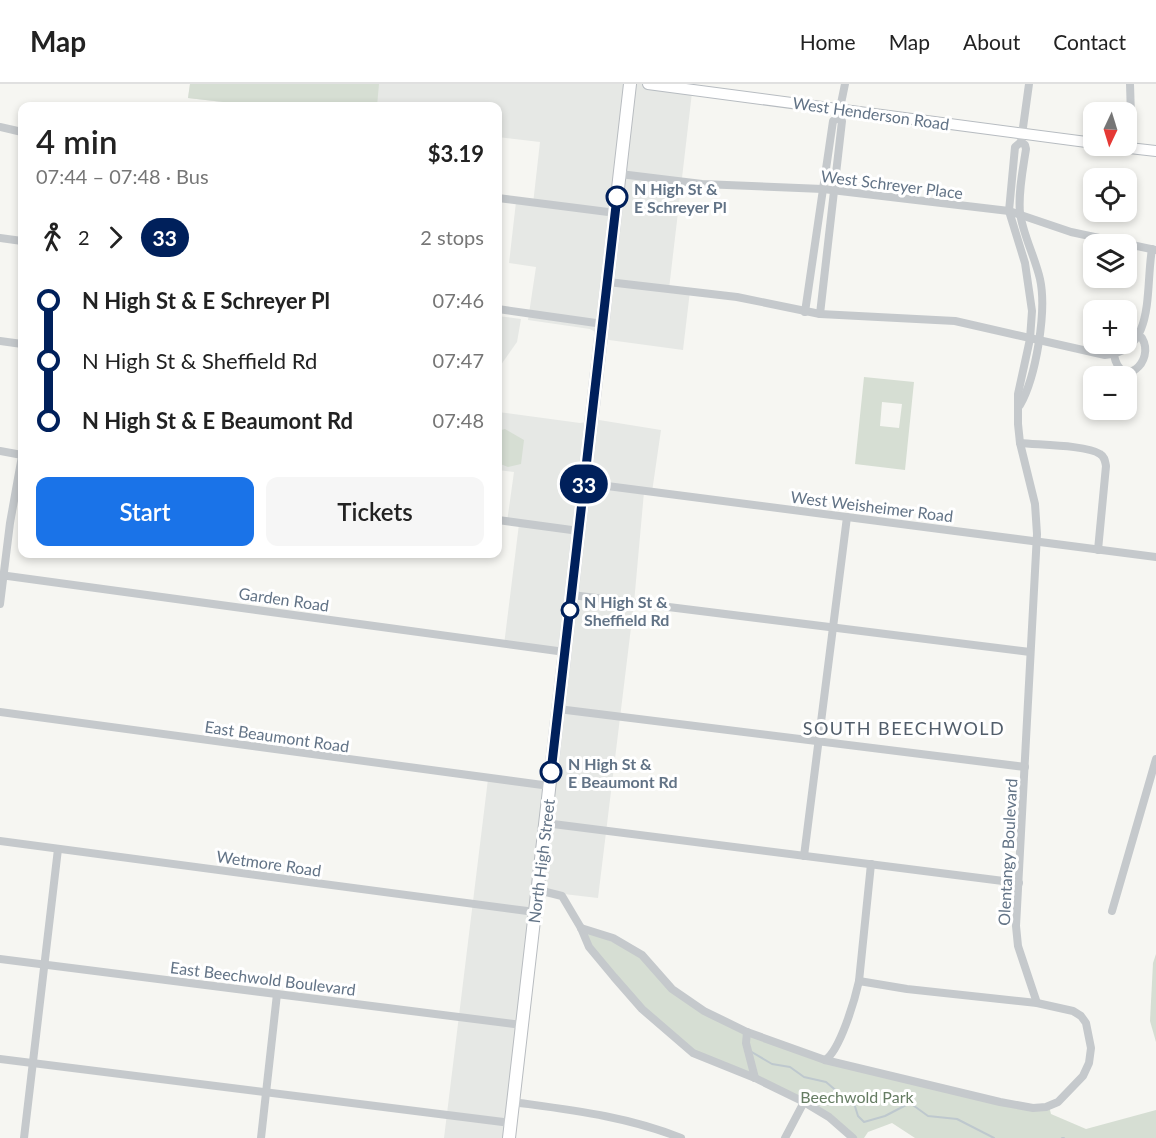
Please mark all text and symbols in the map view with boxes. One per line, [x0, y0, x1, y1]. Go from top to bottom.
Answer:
text: Map [30, 24, 86, 58]
text: Home [800, 29, 856, 54]
text: Map [889, 29, 930, 54]
text: About [963, 29, 1020, 54]
text: Contact [1053, 29, 1126, 54]
street label: West Henderson Road [791, 93, 951, 133]
north arrow [1083, 102, 1137, 156]
map controls [1083, 102, 1137, 420]
text: 4 min [36, 121, 117, 161]
text: $3.19 [428, 140, 484, 167]
text: 07:44 – 07:48 · Bus [36, 164, 209, 188]
street label: West Schreyer Place [820, 166, 964, 202]
button: locate [1083, 168, 1137, 222]
place label: N High St & E Schreyer Pl [634, 179, 727, 216]
marker: N High St & E Schreyer Pl [606, 186, 628, 208]
icon: walk [36, 221, 69, 254]
icon: forward [99, 221, 132, 254]
text: 2 [78, 225, 90, 249]
text: 33 [153, 225, 177, 250]
text: 2 stops [420, 225, 484, 249]
button: layers [1083, 234, 1137, 288]
text: N High St & E Schreyer Pl [82, 287, 330, 314]
text: 07:46 [433, 288, 484, 312]
button: + [1083, 300, 1137, 354]
text: N High St & Sheffield Rd [82, 347, 317, 374]
text: 07:47 [433, 348, 484, 372]
button: − [1083, 366, 1137, 420]
text: N High St & E Beaumont Rd [82, 407, 353, 434]
text: 07:48 [433, 408, 484, 432]
line badge: 33 [557, 464, 611, 504]
text: 33 [572, 472, 596, 497]
button: Start [36, 477, 254, 546]
button: Tickets [266, 477, 484, 546]
street label: West Weisheimer Road [790, 487, 954, 525]
street label: Garden Road [238, 583, 330, 615]
place label: N High St & Sheffield Rd [584, 592, 669, 629]
marker: N High St & Sheffield Rd [561, 601, 579, 619]
street label: East Beaumont Road [203, 716, 351, 756]
district label: SOUTH BEECHWOLD [803, 717, 1005, 739]
place label: N High St & E Beaumont Rd [568, 754, 678, 791]
marker: N High St & E Beaumont Rd [540, 761, 562, 783]
street label: Olentangy Boulevard [994, 778, 1020, 926]
street label: North High Street [524, 798, 558, 924]
street label: Wetmore Road [215, 846, 323, 880]
street label: East Beechwold Boulevard [169, 957, 357, 999]
park label: Beechwold Park [800, 1087, 915, 1106]

